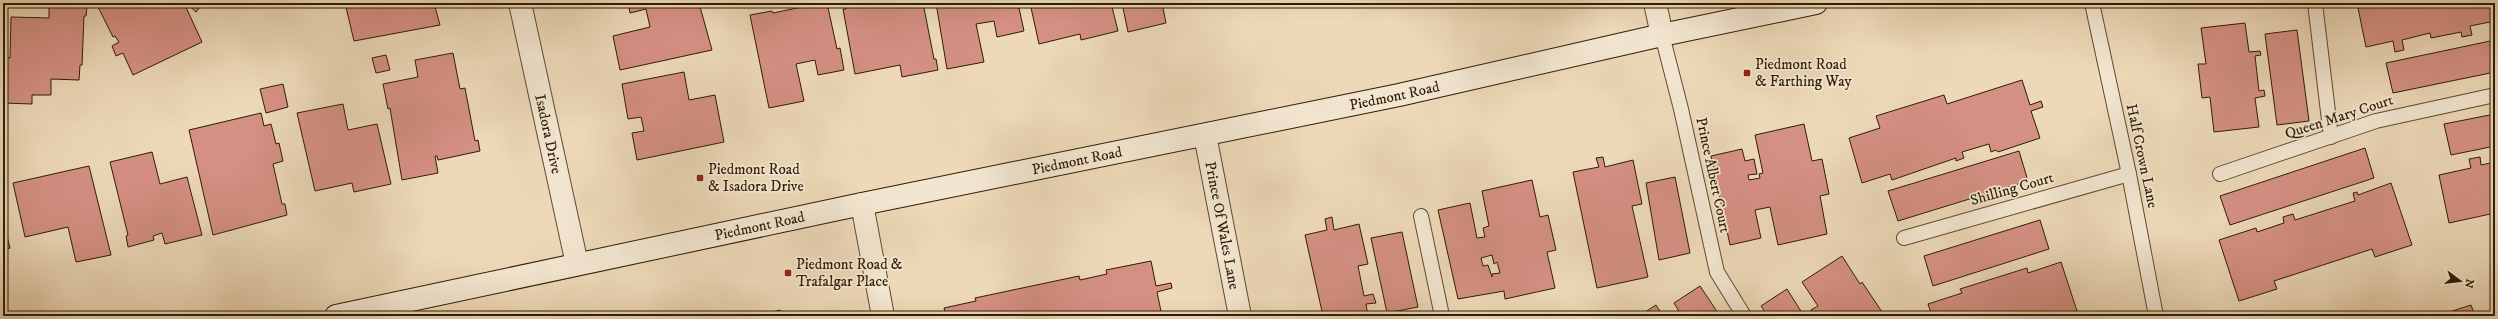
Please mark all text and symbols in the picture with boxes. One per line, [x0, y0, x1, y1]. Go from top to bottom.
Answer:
place label: Piedmont Road & Farthing Way [1755, 55, 1852, 91]
marker: Piedmont Road & Farthing Way [1742, 68, 1752, 78]
street label: Piedmont Road [1348, 76, 1442, 114]
street label: Queen Mary Court [2282, 90, 2396, 143]
street label: Isadora Drive [531, 92, 567, 175]
street label: Half Crown Lane [2122, 102, 2162, 210]
street label: Prince Albert Court [1691, 115, 1735, 235]
street label: Piedmont Road [1030, 142, 1124, 179]
place label: Piedmont Road & Isadora Drive [708, 160, 804, 196]
street label: Prince Of Wales Lane [1201, 160, 1244, 291]
street label: Shilling Court [1968, 168, 2056, 210]
marker: Piedmont Road & Isadora Drive [695, 173, 705, 183]
street label: Piedmont Road [713, 207, 807, 245]
place label: Piedmont Road & Trafalgar Place [796, 255, 903, 291]
north arrow [2440, 261, 2480, 301]
marker: Piedmont Road & Trafalgar Place [783, 268, 793, 278]
text: N [2461, 277, 2477, 290]

